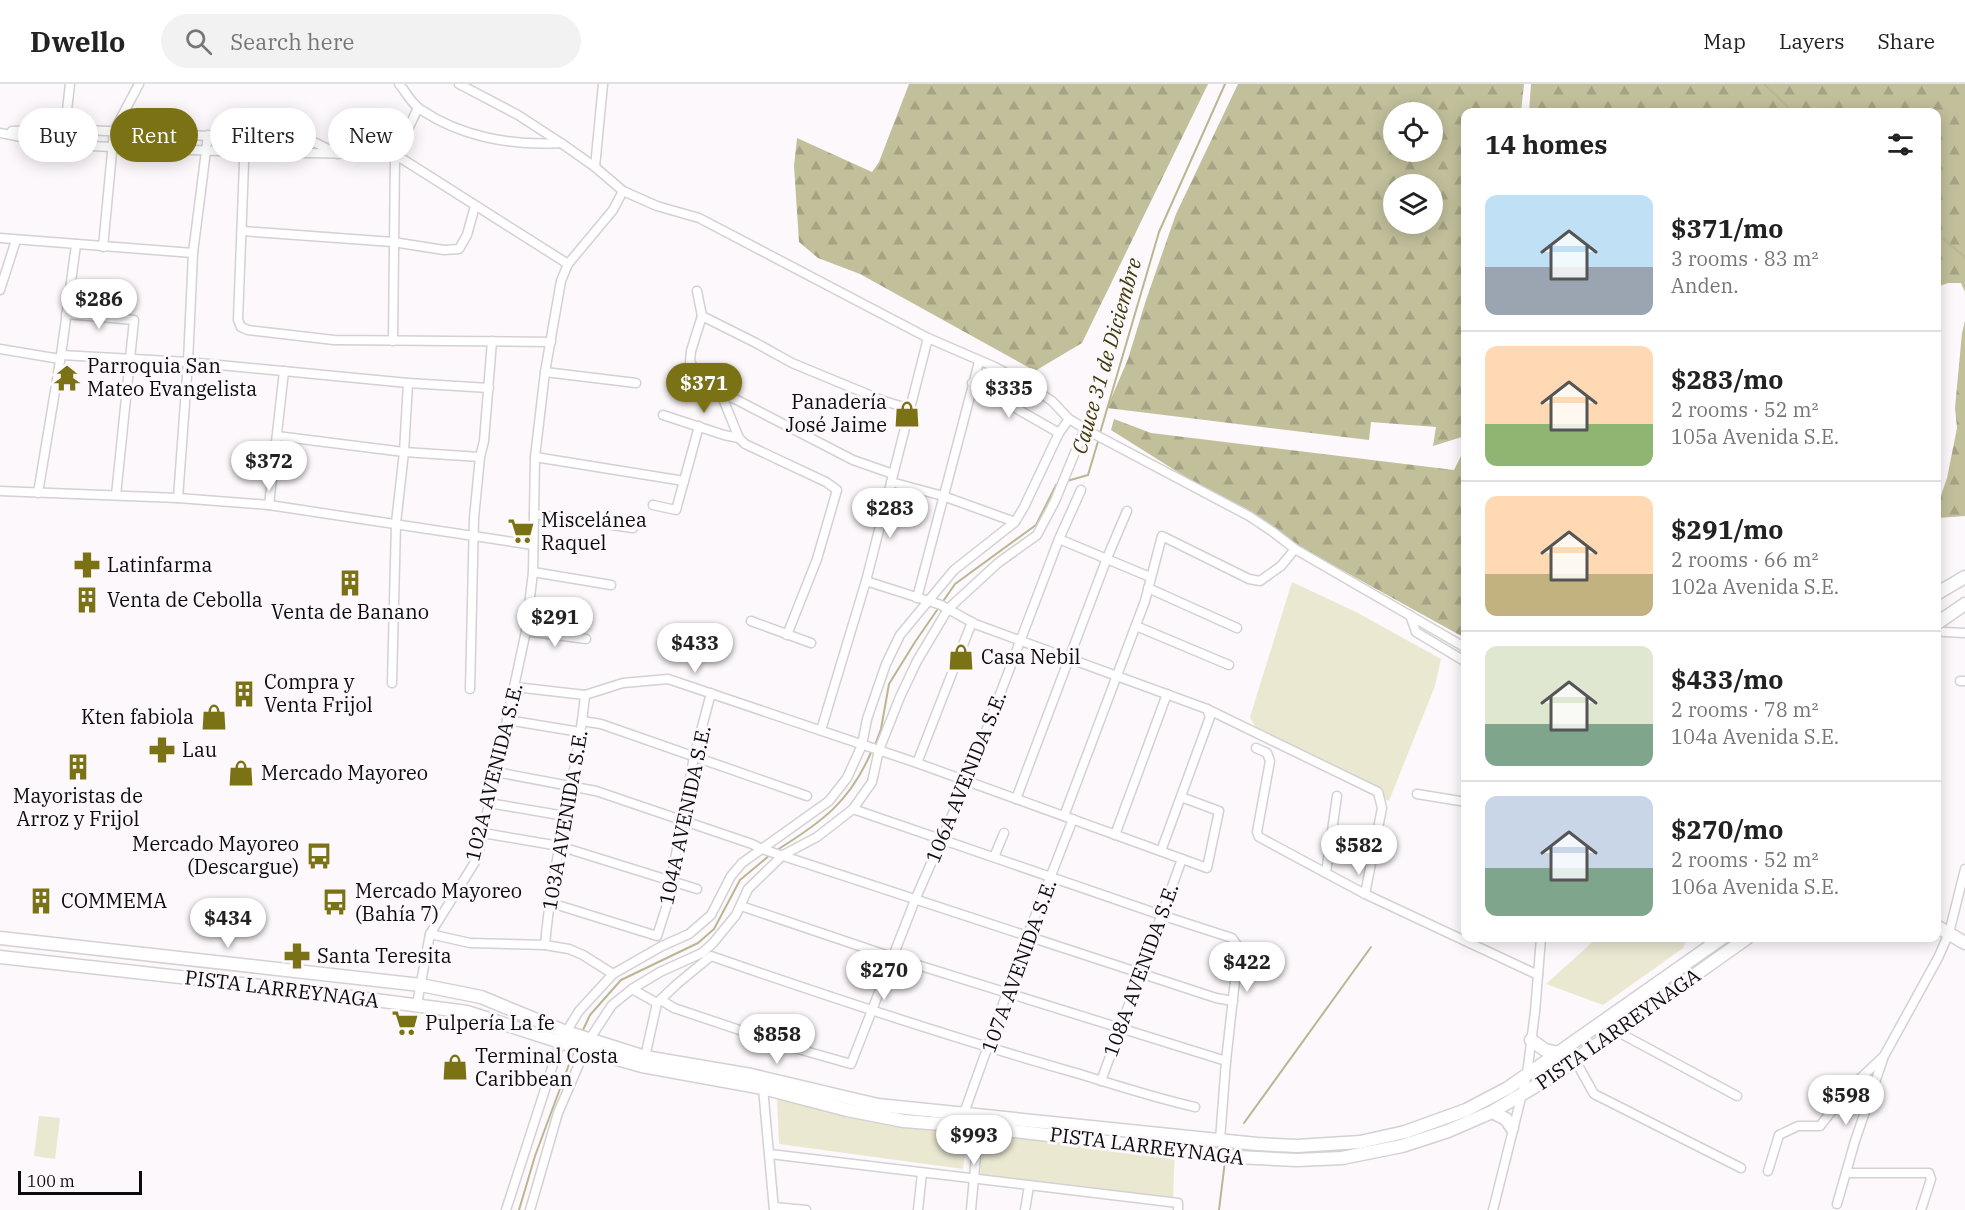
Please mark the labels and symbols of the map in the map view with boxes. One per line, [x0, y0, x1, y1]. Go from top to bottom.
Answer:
water label: Cauce 31 de Diciembre [1065, 254, 1148, 457]
pin: $286 [63, 279, 135, 330]
place label: Parroquia San Mateo Evangelista [87, 352, 257, 402]
temple icon: Parroquia San Mateo Evangelista [52, 363, 82, 393]
pin: $371 [668, 363, 740, 414]
pin: $335 [973, 368, 1045, 419]
place label: Panadería José Jaime [786, 388, 887, 438]
shop icon: Panadería José Jaime [892, 399, 922, 429]
pin: $372 [233, 441, 305, 492]
pin: $283 [854, 488, 926, 539]
place label: Miscelánea Raquel [541, 506, 647, 556]
supermarket icon: Miscelánea Raquel [506, 516, 536, 546]
pharmacy icon: Latinfarma [72, 550, 102, 580]
place label: Latinfarma [107, 551, 212, 578]
building icon: Venta de Banano [335, 568, 365, 598]
building icon: Venta de Cebolla [72, 585, 102, 615]
place label: Venta de Cebolla [107, 586, 263, 613]
pin: $291 [519, 597, 591, 648]
place label: Venta de Banano [271, 598, 429, 625]
pin: $433 [659, 623, 731, 674]
shop icon: Casa Nebil [946, 642, 976, 672]
place label: Casa Nebil [981, 643, 1080, 670]
place label: Compra y Venta Frijol [264, 668, 373, 718]
building icon: Compra y Venta Frijol [229, 679, 259, 709]
street label: 102A AVENIDA S.E. [458, 680, 529, 864]
street label: 106A AVENIDA S.E. [919, 687, 1012, 867]
shop icon: Kten fabiola [199, 702, 229, 732]
place label: Kten fabiola [81, 703, 194, 730]
street label: 104A AVENIDA S.E. [652, 723, 717, 907]
street label: 103A AVENIDA S.E. [535, 727, 594, 912]
pharmacy icon: Lau [147, 735, 177, 765]
place label: Lau [182, 736, 217, 763]
building icon: Mayoristas de Arroz y Frijol [63, 752, 93, 782]
shop icon: Mercado Mayoreo [226, 758, 256, 788]
place label: Mercado Mayoreo [261, 759, 428, 786]
place label: Mayoristas de Arroz y Frijol [13, 782, 143, 832]
pin: $582 [1323, 825, 1395, 876]
place label: Mercado Mayoreo (Descargue) [132, 830, 299, 880]
bus stop icon: Mercado Mayoreo (Descargue) [304, 841, 334, 871]
street label: 107A AVENIDA S.E. [975, 875, 1063, 1056]
place label: Mercado Mayoreo (Bahía 7) [355, 877, 522, 927]
street label: 108A AVENIDA S.E. [1097, 879, 1185, 1060]
building icon: COMMEMA [26, 886, 56, 916]
place label: COMMEMA [61, 887, 167, 914]
bus stop icon: Mercado Mayoreo (Bahía 7) [320, 887, 350, 917]
pin: $434 [192, 898, 264, 949]
pharmacy icon: Santa Teresita [282, 941, 312, 971]
place label: Santa Teresita [317, 942, 452, 969]
pin: $422 [1211, 942, 1283, 993]
pin: $270 [848, 950, 920, 1001]
street label: PISTA LARREYNAGA [1530, 961, 1706, 1096]
street label: PISTA LARREYNAGA [183, 963, 381, 1014]
supermarket icon: Pulpería La fe [390, 1008, 420, 1038]
place label: Pulpería La fe [425, 1009, 555, 1036]
pin: $858 [741, 1014, 813, 1065]
place label: Terminal Costa Caribbean [475, 1042, 618, 1092]
shop icon: Terminal Costa Caribbean [440, 1052, 470, 1082]
pin: $598 [1810, 1075, 1882, 1126]
pin: $993 [938, 1115, 1010, 1166]
street label: PISTA LARREYNAGA [1048, 1120, 1246, 1171]
scale bar [18, 1168, 142, 1196]

